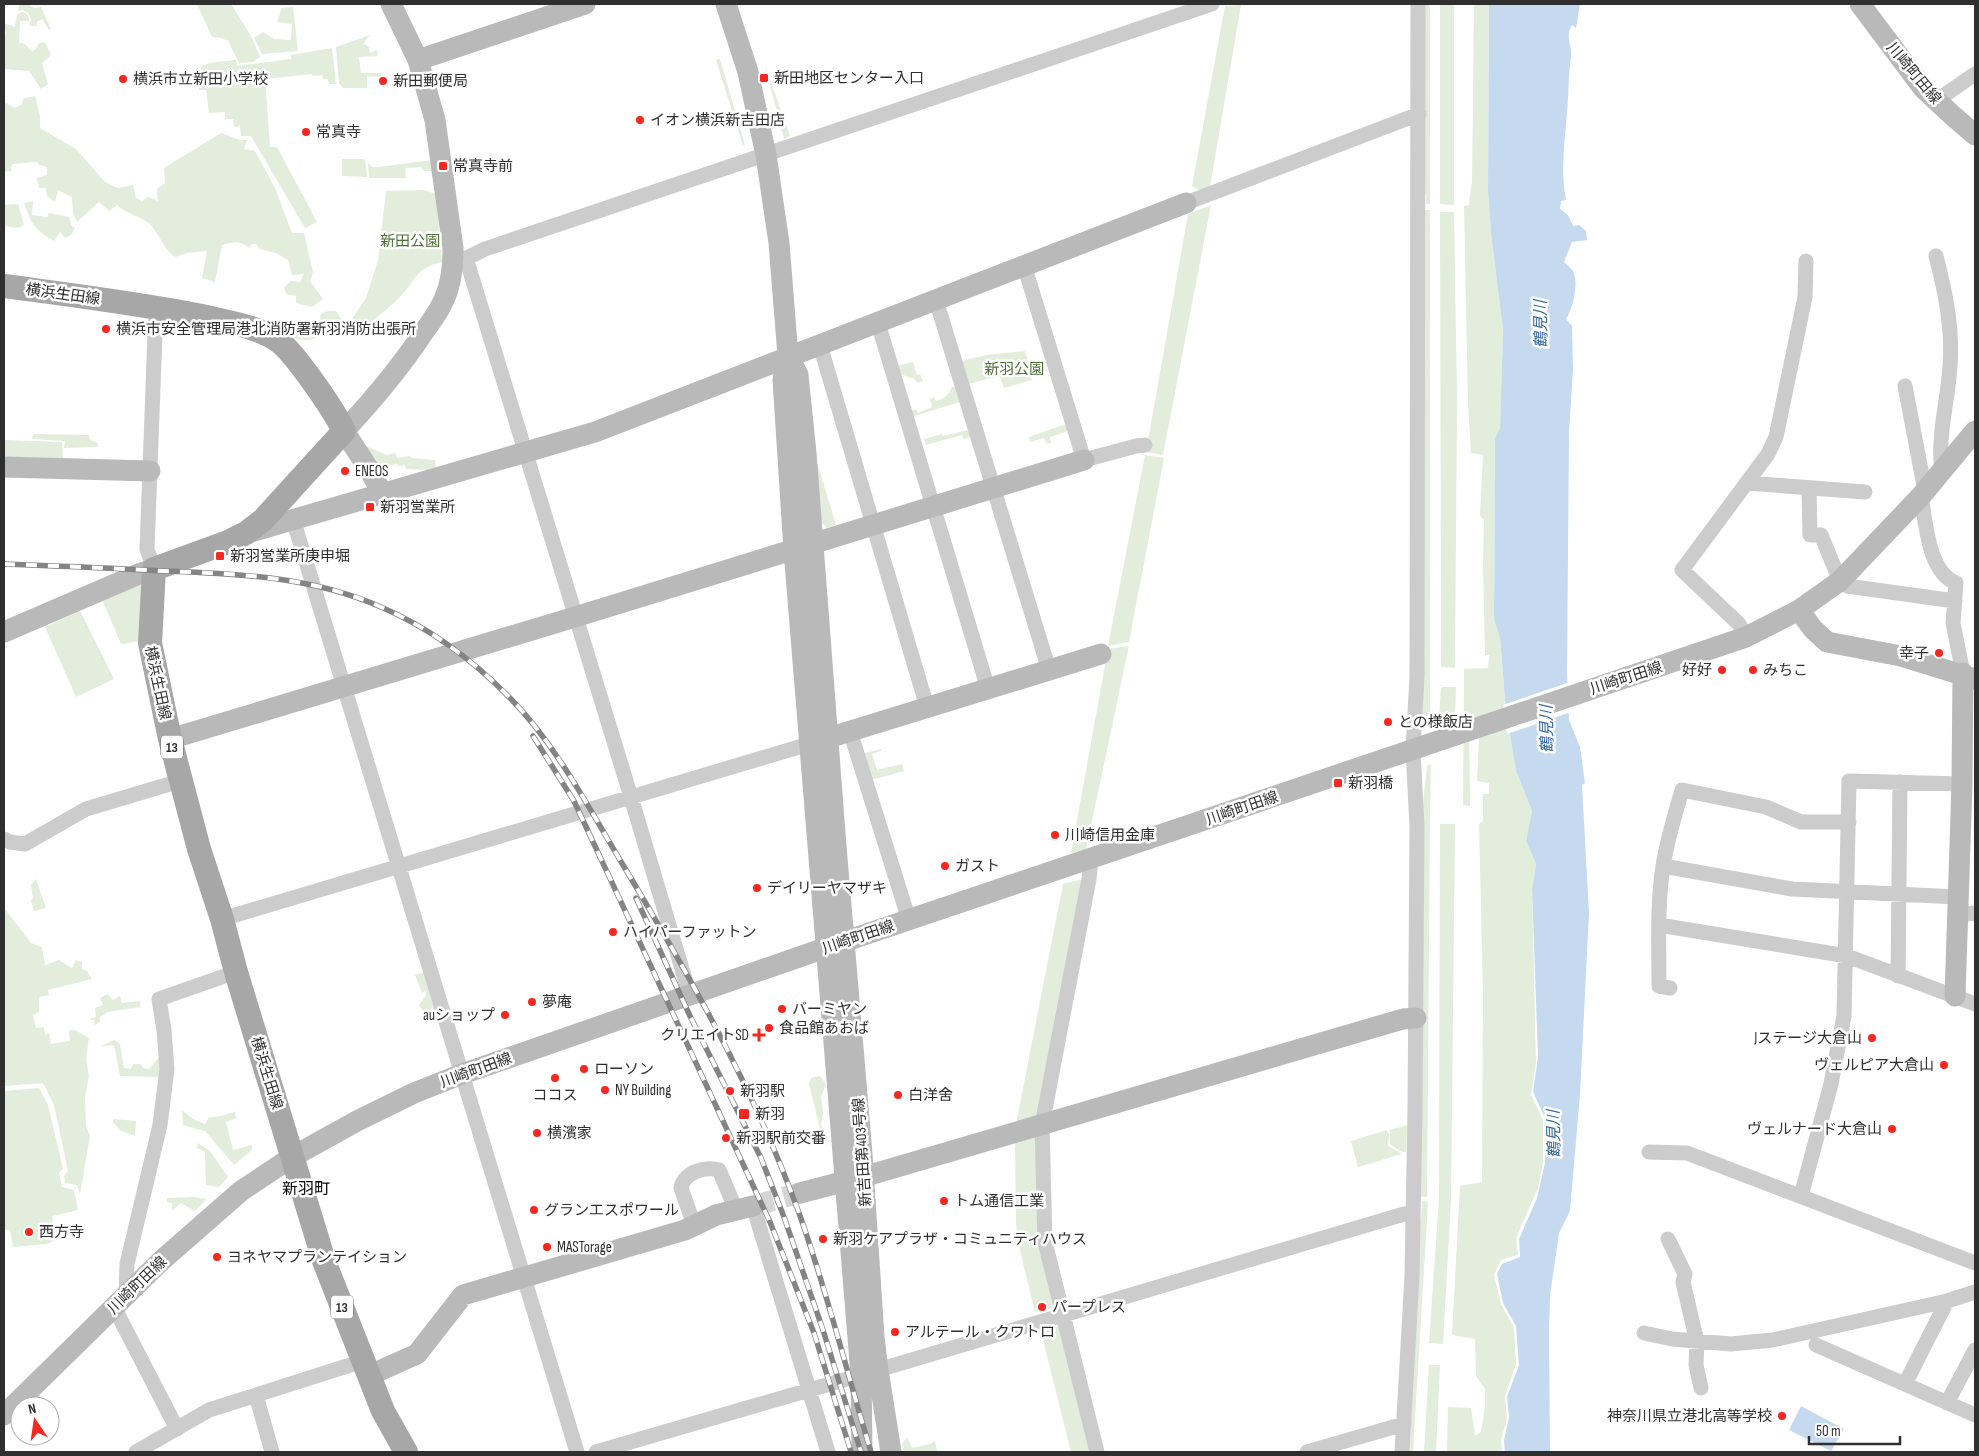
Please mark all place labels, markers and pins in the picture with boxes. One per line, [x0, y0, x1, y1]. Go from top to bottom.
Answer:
place label: 新田地区センター入口 [774, 69, 924, 88]
place label: 横浜市立新田小学校 [133, 70, 268, 89]
place label: 新田郵便局 [393, 72, 468, 91]
marker: 新田地区センター入口 [758, 72, 770, 84]
marker: 横浜市立新田小学校 [117, 73, 129, 85]
marker: 新田郵便局 [377, 75, 389, 87]
place label: イオン横浜新吉田店 [650, 111, 785, 130]
marker: イオン横浜新吉田店 [634, 114, 646, 126]
place label: 常真寺 [316, 123, 361, 142]
marker: 常真寺 [300, 126, 312, 138]
place label: 常真寺前 [453, 157, 513, 176]
marker: 常真寺前 [437, 160, 449, 172]
place label: 横浜市安全管理局港北消防署新羽消防出張所 [116, 320, 416, 339]
marker: 横浜市安全管理局港北消防署新羽消防出張所 [100, 323, 112, 335]
place label: ENEOS [355, 462, 389, 481]
marker: ENEOS [339, 465, 351, 477]
place label: 新羽営業所 [380, 498, 455, 517]
marker: 新羽営業所 [364, 501, 376, 513]
place label: 新羽営業所庚申堀 [230, 547, 350, 566]
marker: 新羽営業所庚申堀 [214, 550, 226, 562]
place label: 幸子 [1899, 644, 1929, 663]
marker: 幸子 [1933, 647, 1945, 659]
place label: 好好 [1682, 661, 1712, 680]
place label: みちこ [1763, 661, 1808, 680]
marker: 好好 [1716, 664, 1728, 676]
marker: みちこ [1747, 664, 1759, 676]
place label: との様飯店 [1398, 713, 1473, 732]
marker: との様飯店 [1382, 716, 1394, 728]
place label: 新羽橋 [1348, 774, 1393, 793]
marker: 新羽橋 [1332, 777, 1344, 789]
place label: 川崎信用金庫 [1065, 826, 1155, 845]
marker: 川崎信用金庫 [1049, 829, 1061, 841]
place label: ガスト [955, 857, 1000, 876]
marker: ガスト [939, 860, 951, 872]
place label: デイリーヤマザキ [767, 879, 887, 898]
marker: デイリーヤマザキ [751, 882, 763, 894]
place label: ハイパーファットン [623, 923, 757, 942]
marker: ハイパーファットン [607, 926, 619, 938]
place label: 夢庵 [542, 993, 572, 1012]
marker: 夢庵 [526, 996, 538, 1008]
place label: バーミヤン [792, 1000, 867, 1019]
marker: バーミヤン [776, 1003, 788, 1015]
place label: auショップ [423, 1006, 495, 1025]
marker: auショップ [499, 1009, 511, 1021]
place label: 食品館あおば [779, 1019, 869, 1038]
marker: 食品館あおば [763, 1022, 775, 1034]
place label: クリエイトSD [660, 1026, 749, 1045]
marker: クリエイトSD [753, 1029, 765, 1041]
place label: Jステージ大倉山 [1753, 1029, 1862, 1048]
marker: Jステージ大倉山 [1866, 1032, 1878, 1044]
place label: ヴェルピア大倉山 [1814, 1056, 1934, 1075]
marker: ヴェルピア大倉山 [1938, 1059, 1950, 1071]
place label: ローソン [594, 1060, 654, 1079]
marker: ローソン [578, 1063, 590, 1075]
marker: ココス [549, 1072, 561, 1084]
place label: NY Building [615, 1081, 671, 1100]
place label: 新羽駅 [740, 1082, 785, 1101]
marker: NY Building [599, 1084, 611, 1096]
marker: 新羽駅 [724, 1085, 736, 1097]
place label: ココス [532, 1086, 578, 1105]
place label: 白洋舍 [908, 1086, 953, 1105]
marker: 白洋舍 [892, 1089, 904, 1101]
place label: 新羽 [755, 1105, 785, 1124]
marker: 新羽 [737, 1107, 751, 1121]
place label: ヴェルナード大倉山 [1747, 1120, 1882, 1139]
marker: ヴェルナード大倉山 [1886, 1123, 1898, 1135]
place label: 横濱家 [547, 1124, 592, 1143]
marker: 横濱家 [531, 1127, 543, 1139]
place label: 新羽駅前交番 [736, 1129, 826, 1148]
marker: 新羽駅前交番 [720, 1132, 732, 1144]
place label: トム通信工業 [954, 1192, 1044, 1211]
marker: トム通信工業 [938, 1195, 950, 1207]
place label: グランエスポワール [544, 1201, 679, 1220]
marker: グランエスポワール [528, 1204, 540, 1216]
place label: 西方寺 [39, 1223, 84, 1242]
marker: 西方寺 [23, 1226, 35, 1238]
place label: 新羽ケアプラザ・コミュニティハウス [833, 1230, 1087, 1249]
marker: 新羽ケアプラザ・コミュニティハウス [817, 1233, 829, 1245]
place label: MASTorage [557, 1238, 612, 1257]
marker: MASTorage [541, 1241, 553, 1253]
place label: ヨネヤマプランテイション [227, 1248, 407, 1267]
marker: ヨネヤマプランテイション [211, 1251, 223, 1263]
place label: パープレス [1052, 1298, 1126, 1317]
marker: パープレス [1036, 1301, 1048, 1313]
place label: アルテール・クワトロ [905, 1323, 1055, 1342]
marker: アルテール・クワトロ [889, 1326, 901, 1338]
place label: 神奈川県立港北高等学校 [1607, 1407, 1772, 1426]
marker: 神奈川県立港北高等学校 [1776, 1410, 1788, 1422]

